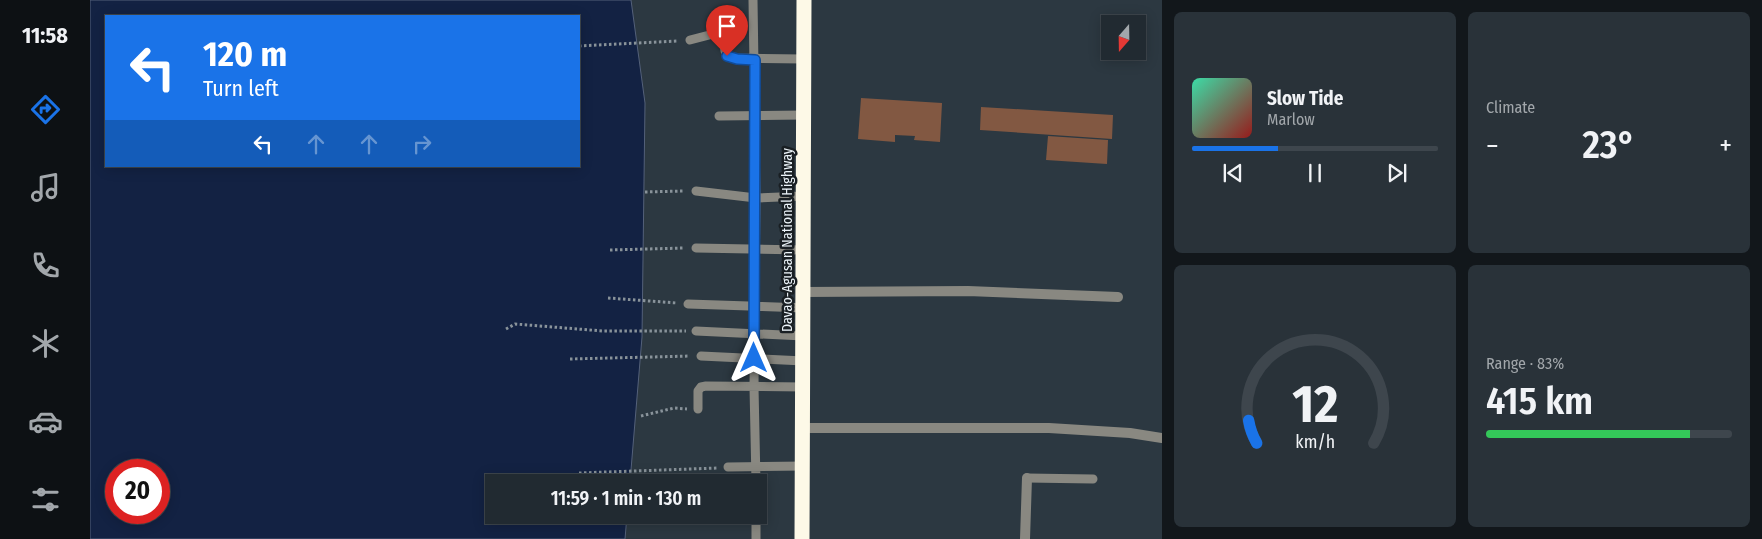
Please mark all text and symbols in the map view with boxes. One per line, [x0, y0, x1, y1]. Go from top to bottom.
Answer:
pin [706, 5, 748, 56]
icon: arrive [713, 12, 741, 40]
north arrow [1101, 15, 1146, 60]
map controls [1101, 15, 1146, 60]
text: 11:58 [22, 22, 68, 49]
text: 120 m [203, 33, 287, 75]
icon: left [120, 35, 185, 100]
text: Turn left [203, 75, 279, 102]
text: Slow Tide [1267, 87, 1343, 110]
icon: directions [28, 92, 63, 127]
text: Climate [1486, 98, 1535, 117]
text: Marlow [1267, 110, 1315, 129]
text: 23° [1582, 122, 1635, 168]
text: − [1486, 129, 1499, 162]
text: + [1719, 129, 1732, 162]
icon: left [249, 130, 277, 158]
icon: ahead [302, 130, 330, 158]
icon: ahead [355, 130, 383, 158]
icon: right [408, 130, 436, 158]
street label: Davao-Agusan National Highway [779, 147, 796, 332]
icon: previous [1219, 159, 1247, 187]
icon: pause [1301, 159, 1329, 187]
icon: next [1383, 159, 1411, 187]
icon: music [28, 170, 63, 205]
icon: phone [28, 248, 63, 283]
icon: climate [28, 326, 63, 361]
position arrow [727, 331, 779, 383]
text: Range · 83% [1486, 354, 1564, 373]
text: 12 [1292, 373, 1338, 436]
text: 415 km [1486, 378, 1593, 424]
icon: car [28, 404, 63, 439]
text: km/h [1295, 431, 1335, 453]
speed limit sign: 20 [105, 459, 170, 524]
icon: filters [28, 482, 63, 517]
text: 11:59 · 1 min · 130 m [551, 487, 701, 510]

